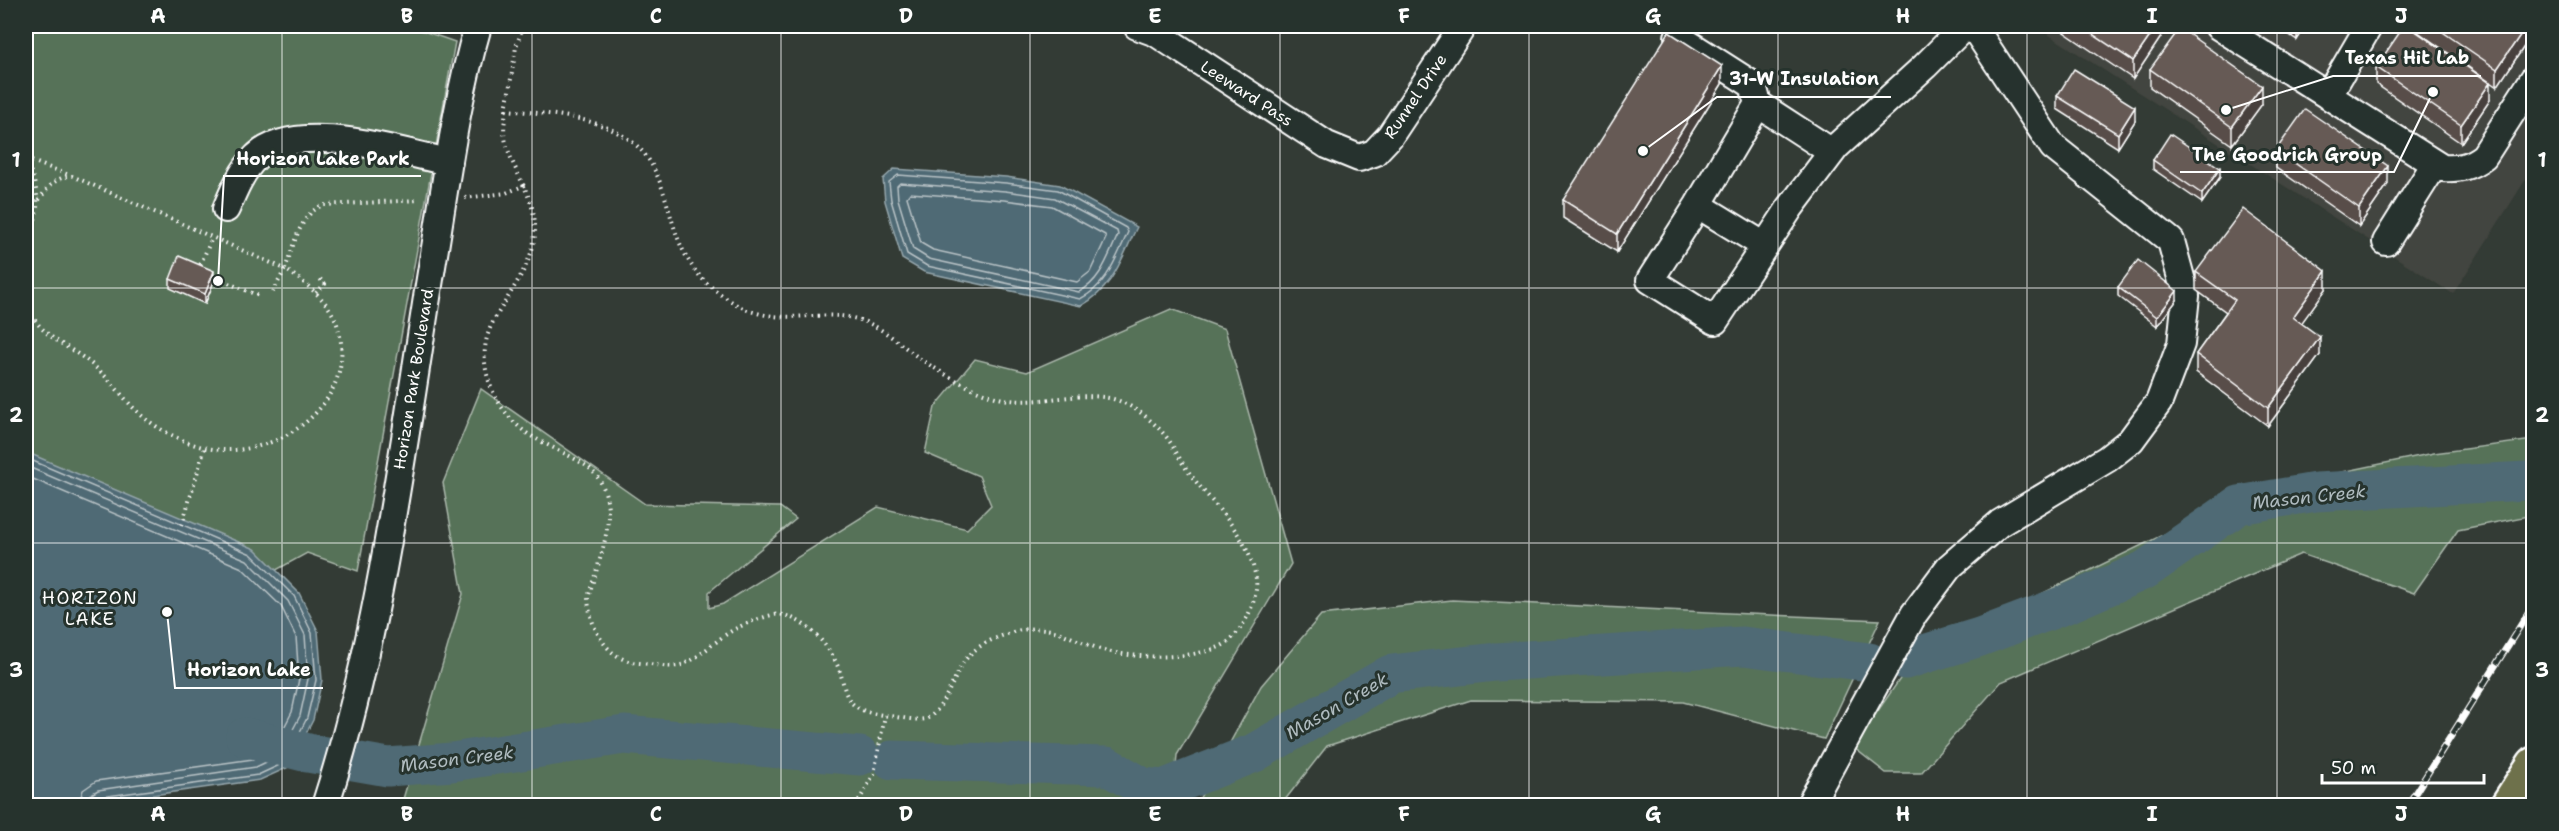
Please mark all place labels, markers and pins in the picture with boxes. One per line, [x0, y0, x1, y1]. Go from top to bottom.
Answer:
callout: Texas Hit Lab [2333, 40, 2481, 76]
callout: 31-W Insulation [1717, 61, 1891, 97]
callout: The Goodrich Group [2180, 136, 2394, 172]
callout: Horizon Lake Park [224, 140, 421, 176]
callout: Horizon Lake [175, 652, 323, 688]

